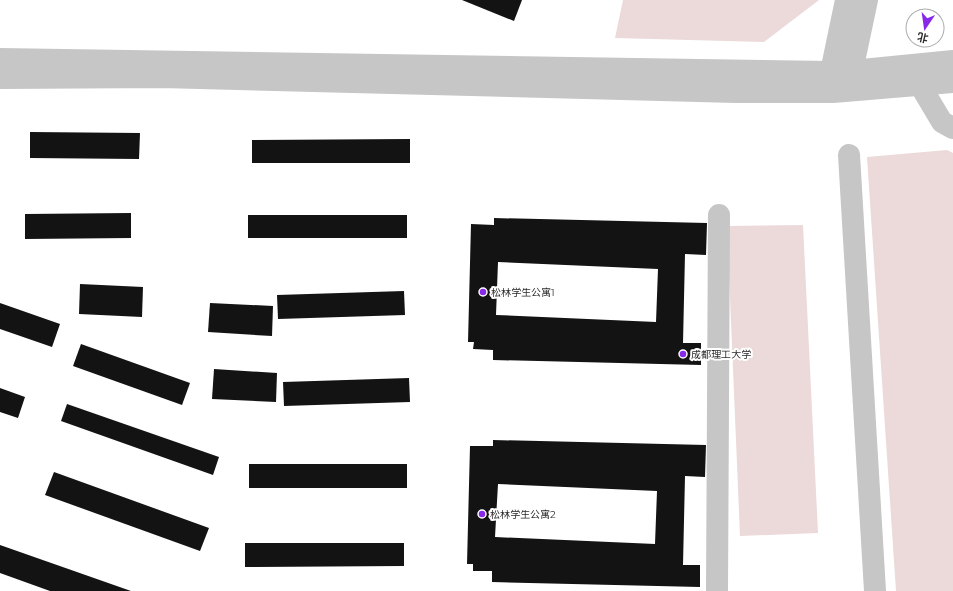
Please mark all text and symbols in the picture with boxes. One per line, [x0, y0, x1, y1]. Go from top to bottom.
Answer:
north arrow [905, 8, 945, 48]
text: 北 [916, 30, 930, 46]
place label: 松林学生公寓1 [491, 286, 555, 299]
marker: 松林学生公寓1 [478, 287, 488, 297]
place label: 成都理工大学 [691, 348, 751, 361]
marker: 成都理工大学 [678, 349, 688, 359]
place label: 松林学生公寓2 [490, 508, 556, 521]
marker: 松林学生公寓2 [477, 509, 487, 519]

